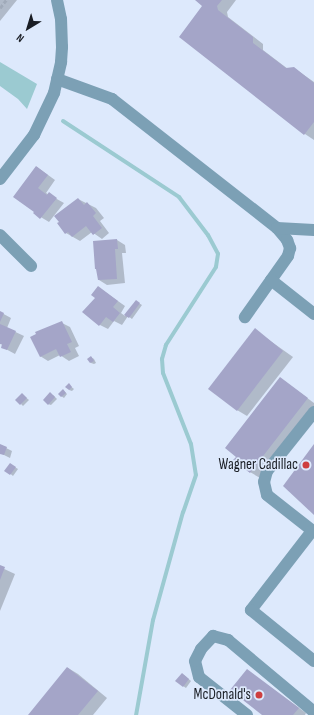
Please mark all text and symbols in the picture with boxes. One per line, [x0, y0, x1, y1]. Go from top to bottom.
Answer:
north arrow [8, 8, 48, 48]
text: N [14, 31, 27, 45]
place label: Wagner Cadillac [219, 456, 298, 474]
marker: Wagner Cadillac [301, 460, 311, 470]
place label: McDonald's [194, 686, 251, 704]
marker: McDonald's [254, 690, 264, 700]

